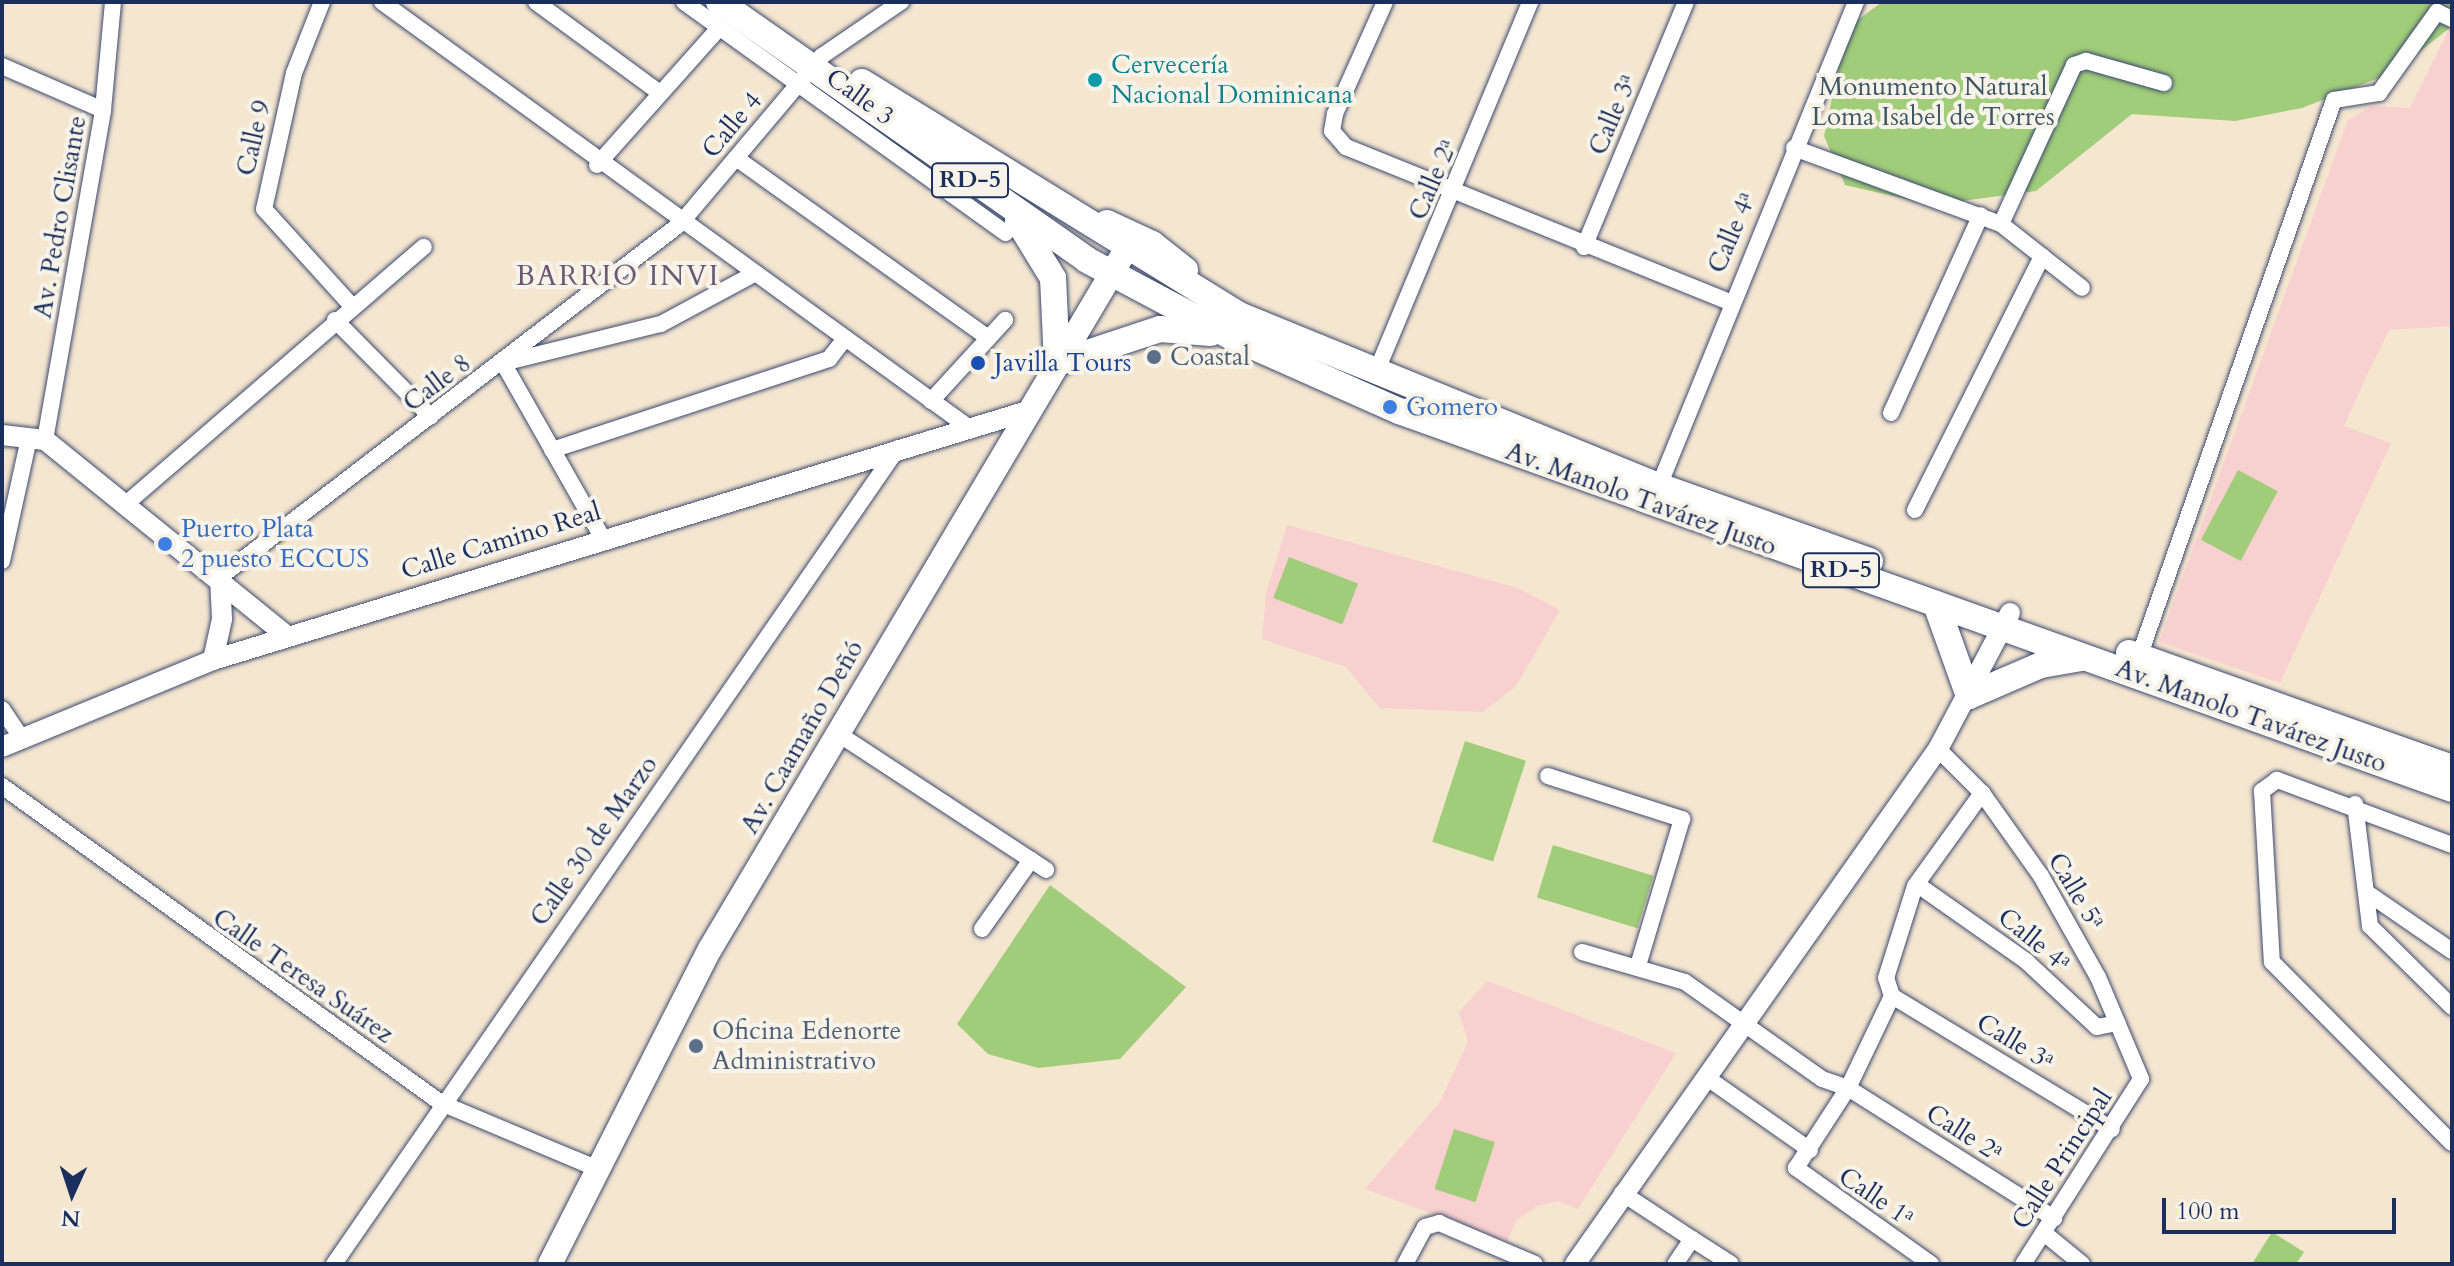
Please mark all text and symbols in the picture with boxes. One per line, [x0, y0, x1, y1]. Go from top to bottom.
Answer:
place label: Cervecería Nacional Dominicana [1111, 49, 1353, 110]
street label: Calle 3 [820, 62, 900, 132]
street label: Calle 3ª [1582, 70, 1644, 160]
marker: Cervecería Nacional Dominicana [1086, 71, 1104, 89]
park label: Monumento Natural Loma Isabel de Torres [1811, 71, 2055, 132]
street label: Calle 4 [695, 86, 769, 164]
street label: Calle 9 [230, 97, 278, 179]
street label: Av. Pedro Clisante [27, 113, 93, 321]
street label: Calle 2ª [1402, 135, 1464, 225]
road number: RD-5 [930, 160, 1010, 200]
street label: Calle 4ª [1701, 188, 1763, 278]
district label: BARRIO INVI [516, 259, 720, 293]
place label: Coastal [1170, 341, 1250, 373]
place label: Javilla Tours [994, 347, 1132, 379]
street label: Calle 8 [397, 348, 477, 418]
marker: Coastal [1145, 348, 1163, 366]
marker: Javilla Tours [969, 354, 987, 372]
place label: Gomero [1406, 391, 1498, 423]
marker: Gomero [1381, 398, 1399, 416]
street label: Av. Manolo Tavárez Justo [1501, 435, 1781, 563]
street label: Calle Camino Real [397, 496, 605, 586]
place label: Puerto Plata 2 puesto ECCUS [181, 513, 369, 574]
marker: Puerto Plata 2 puesto ECCUS [156, 535, 174, 553]
road number: RD-5 [1801, 550, 1881, 590]
street label: Av. Caamaño Deñó [734, 635, 870, 839]
street label: Av. Manolo Tavárez Justo [2111, 652, 2391, 780]
street label: Calle 30 de Marzo [524, 750, 664, 932]
street label: Calle 5ª [2041, 847, 2111, 935]
street label: Calle 4ª [1992, 901, 2076, 979]
street label: Calle Teresa Suárez [207, 902, 399, 1050]
street label: Calle 3ª [1971, 1007, 2059, 1077]
place label: Oficina Edenorte Administrativo [712, 1015, 901, 1076]
marker: Oficina Edenorte Administrativo [687, 1037, 705, 1055]
street label: Calle Principal [2005, 1083, 2119, 1235]
street label: Calle 2ª [1920, 1098, 2008, 1168]
north arrow [32, 1154, 112, 1234]
street label: Calle 1ª [1832, 1161, 1920, 1233]
scale bar [2166, 1182, 2400, 1232]
text: 100 m [2176, 1195, 2240, 1228]
text: N [60, 1202, 81, 1233]

